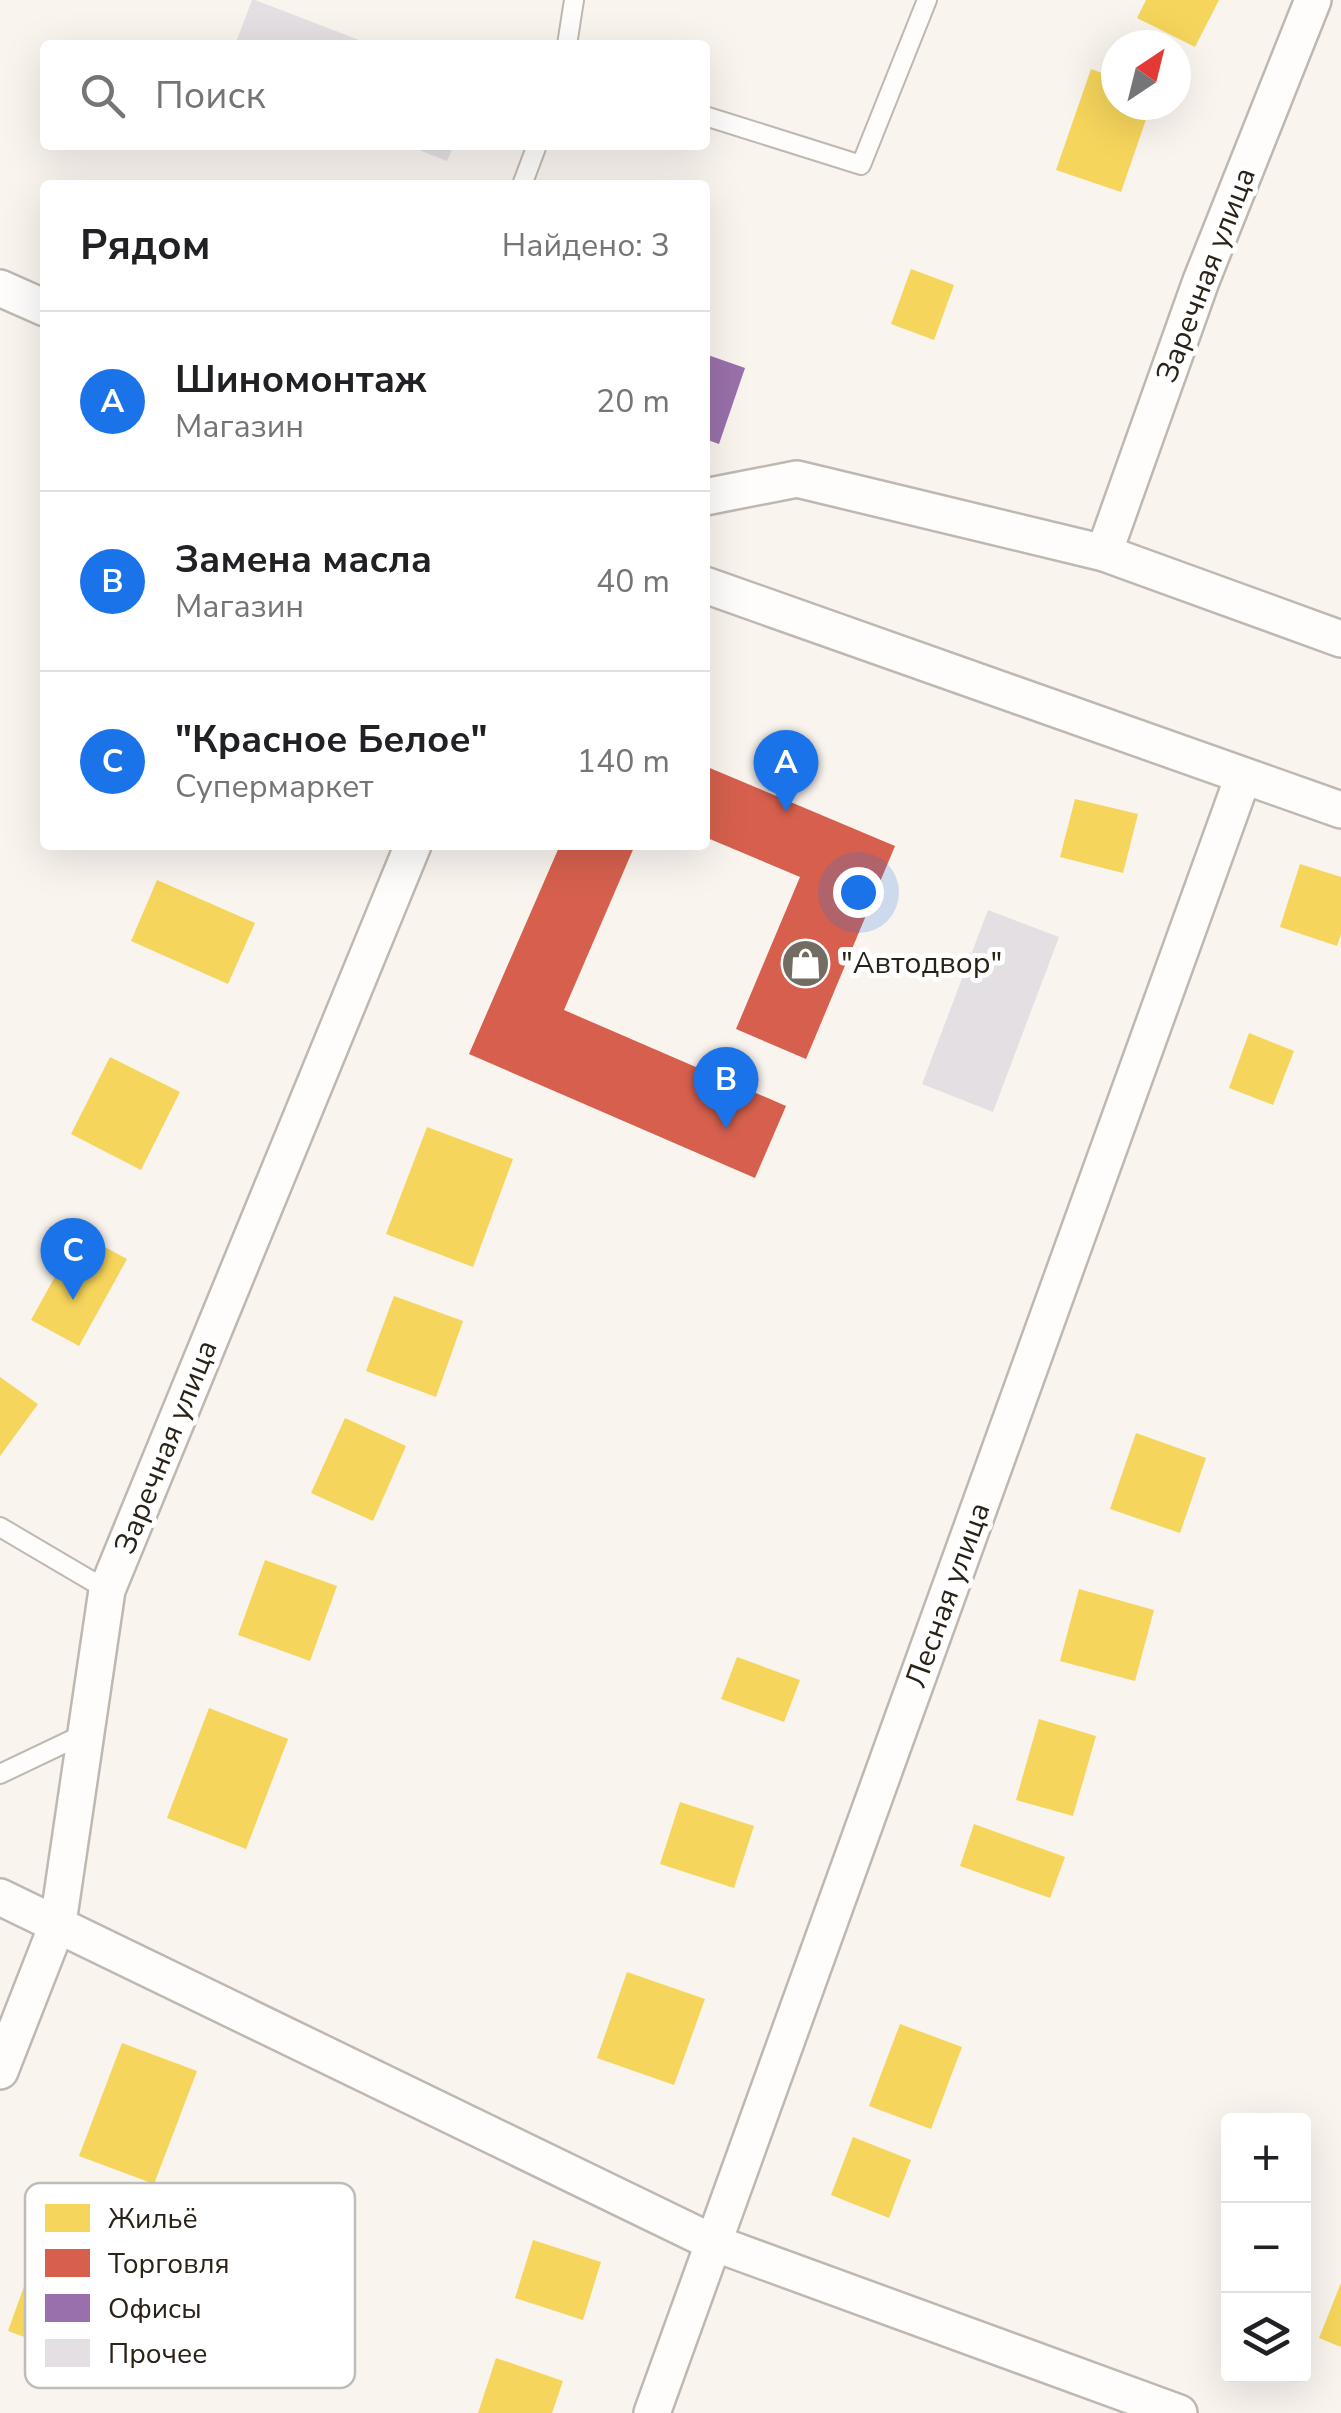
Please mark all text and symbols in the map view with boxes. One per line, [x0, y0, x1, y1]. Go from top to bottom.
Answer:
north arrow [1101, 30, 1191, 120]
search box [40, 40, 710, 150]
icon: search [75, 68, 130, 123]
text: Поиск [155, 70, 265, 121]
street label: Заречная улица [1146, 162, 1266, 388]
text: Рядом [80, 217, 210, 274]
text: Найдено: 3 [502, 224, 670, 267]
text: Шиномонтаж [175, 354, 426, 405]
text: A [101, 380, 124, 423]
text: 20 m [596, 380, 670, 423]
text: Магазин [175, 405, 304, 448]
text: Замена масла [175, 534, 432, 585]
text: B [101, 560, 124, 603]
text: 40 m [596, 560, 670, 603]
text: Магазин [175, 585, 304, 628]
text: "Красное Белое" [175, 714, 488, 765]
pin: A [754, 730, 818, 812]
text: C [102, 740, 123, 783]
text: 140 m [577, 740, 670, 783]
text: Супермаркет [175, 765, 373, 808]
your location [833, 867, 884, 918]
shop icon: "Автодвор" [780, 937, 832, 989]
place label: "Автодвор" [841, 943, 1002, 984]
pin: B [694, 1046, 758, 1129]
pin: C [40, 1218, 106, 1300]
street label: Заречная улица [104, 1334, 228, 1560]
street label: Лесная улица [896, 1497, 1000, 1693]
map controls [1221, 2113, 1311, 2383]
button: + [1221, 2113, 1311, 2203]
legend [25, 2183, 355, 2388]
text: Жильё [108, 2200, 198, 2238]
button: − [1221, 2203, 1311, 2293]
text: Торговля [108, 2245, 230, 2283]
text: Офисы [108, 2290, 202, 2328]
button: layers [1221, 2293, 1311, 2383]
text: Прочее [108, 2335, 207, 2373]

